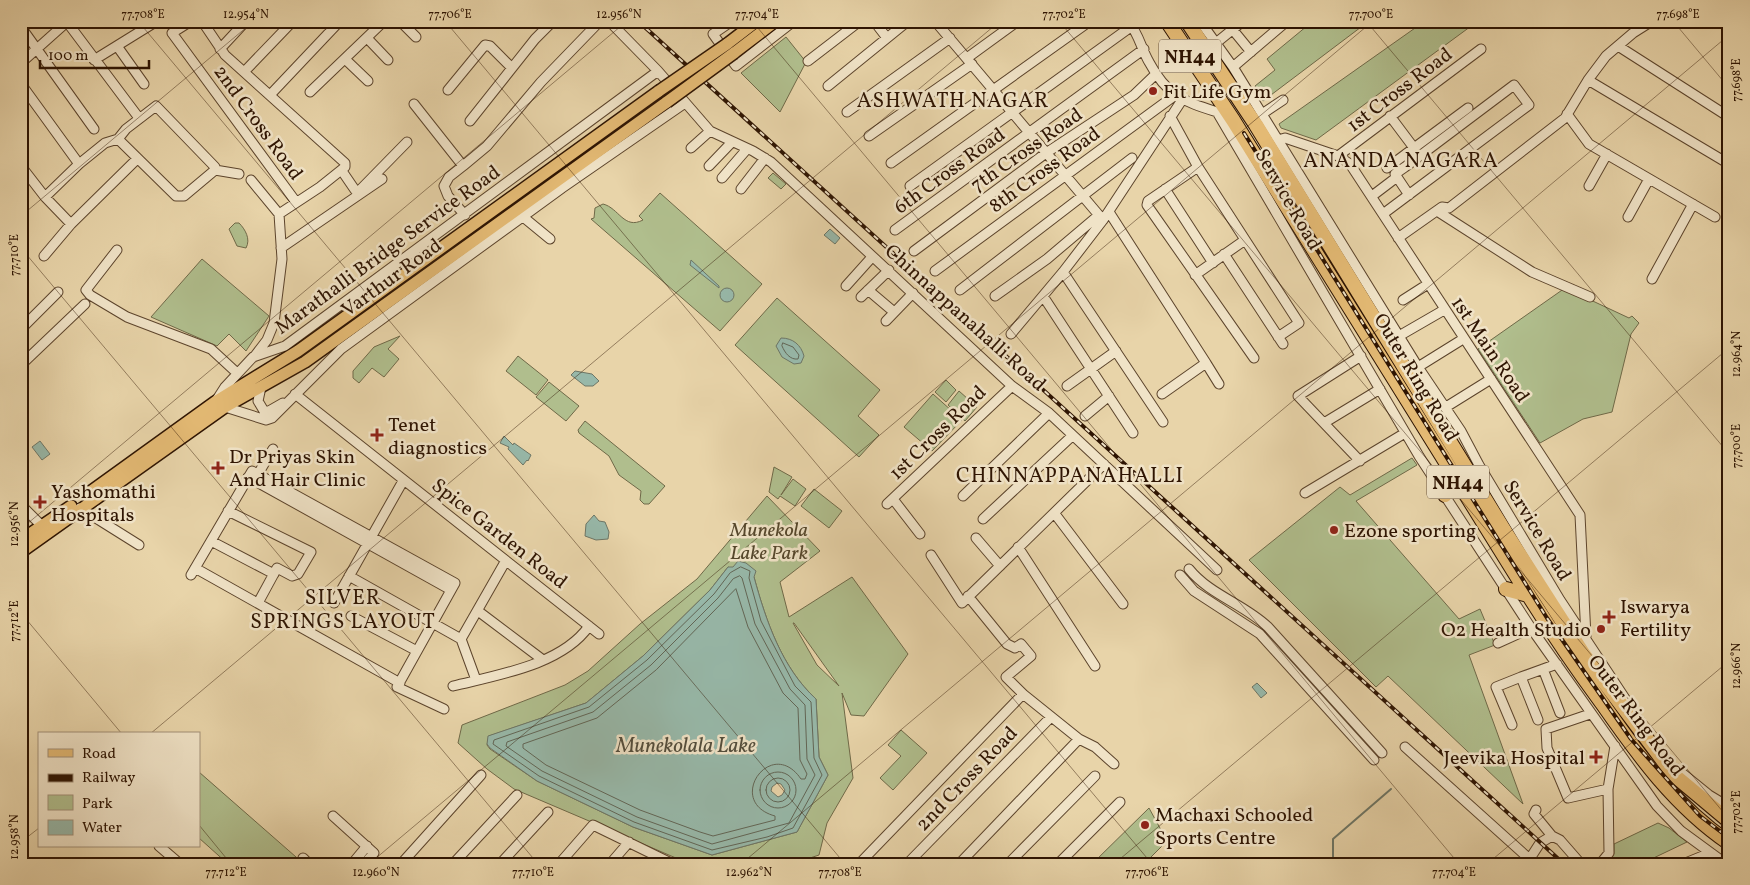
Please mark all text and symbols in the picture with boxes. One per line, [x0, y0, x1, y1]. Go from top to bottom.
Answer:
text: 77.708°E [121, 7, 165, 23]
text: 12.954°N [223, 7, 269, 23]
text: 77.706°E [428, 7, 472, 23]
text: 12.956°N [596, 7, 642, 23]
text: 77.704°E [735, 7, 779, 23]
text: 77.702°E [1042, 7, 1086, 23]
text: 77.700°E [1349, 7, 1393, 23]
text: 77.698°E [1656, 7, 1700, 23]
scale bar [40, 38, 149, 70]
road number: NH44 [1159, 40, 1221, 72]
street label: 1st Cross Road [1342, 42, 1459, 140]
text: 100 m [48, 46, 88, 67]
text: 77.698°E [1729, 58, 1745, 102]
street label: 2nd Cross Road [206, 60, 309, 187]
place label: Fit Life Gym [1163, 79, 1271, 107]
marker: Fit Life Gym [1147, 85, 1159, 97]
district label: ASHWATH NAGAR [857, 87, 1049, 116]
street label: 7th Cross Road [965, 102, 1089, 200]
street label: 8th Cross Road [984, 121, 1107, 221]
street label: 6th Cross Road [889, 122, 1012, 222]
street label: Service Road [1247, 144, 1328, 256]
district label: ANANDA NAGARA [1303, 147, 1499, 176]
street label: Marathalli Bridge Service Road [270, 159, 507, 342]
street label: Varthur Road [336, 233, 448, 325]
text: 77.710°E [7, 234, 23, 276]
street label: Chinnappanahalli Road [878, 238, 1052, 399]
street label: 1st Main Road [1443, 291, 1535, 409]
street label: Outer Ring Road [1366, 308, 1465, 448]
text: 12.964°N [1729, 331, 1745, 377]
street label: 1st Cross Road [883, 380, 993, 487]
place label: Tenet diagnostics [388, 412, 487, 463]
text: 77.700°E [1729, 424, 1745, 468]
marker: Tenet diagnostics [370, 428, 384, 442]
place label: Dr Priyas Skin And Hair Clinic [229, 444, 366, 495]
marker: Dr Priyas Skin And Hair Clinic [211, 461, 225, 475]
district label: CHINNAPPANAHALLI [956, 462, 1184, 491]
road number: NH44 [1427, 466, 1489, 498]
street label: Spice Garden Road [425, 473, 573, 597]
street label: Service Road [1495, 475, 1577, 587]
place label: Yashomathi Hospitals [51, 479, 156, 530]
marker: Yashomathi Hospitals [33, 495, 47, 509]
text: 12.956°N [7, 501, 23, 547]
park label: Munekola Lake Park [729, 517, 808, 568]
place label: Ezone sporting [1344, 518, 1476, 546]
marker: Ezone sporting [1328, 524, 1340, 536]
district label: SILVER SPRINGS LAYOUT [250, 584, 436, 637]
place label: Iswarya Fertility [1620, 594, 1691, 645]
text: 77.712°E [7, 600, 23, 642]
marker: Iswarya Fertility [1602, 610, 1616, 624]
place label: O2 Health Studio [1441, 617, 1591, 645]
marker: O2 Health Studio [1595, 623, 1607, 635]
text: 12.966°N [1729, 643, 1745, 689]
street label: Outer Ring Road [1580, 650, 1690, 783]
street label: 2nd Cross Road [910, 721, 1025, 838]
legend [38, 732, 200, 848]
water label: Munekolala Lake [615, 732, 756, 761]
text: Road [82, 744, 116, 765]
place label: Jeevika Hospital [1444, 745, 1585, 773]
marker: Jeevika Hospital [1589, 750, 1603, 764]
text: Railway [82, 768, 135, 789]
text: 77.702°E [1729, 790, 1745, 834]
text: Park [82, 794, 113, 815]
place label: Machaxi Schooled Sports Centre [1155, 802, 1313, 853]
text: 12.958°N [7, 814, 23, 860]
text: Water [82, 818, 122, 839]
marker: Machaxi Schooled Sports Centre [1139, 819, 1151, 831]
text: 77.712°E [205, 865, 247, 881]
text: 12.960°N [352, 865, 400, 881]
text: 77.710°E [512, 865, 554, 881]
text: 12.962°N [726, 865, 772, 881]
text: 77.708°E [818, 865, 862, 881]
text: 77.706°E [1125, 865, 1169, 881]
text: 77.704°E [1432, 865, 1476, 881]

